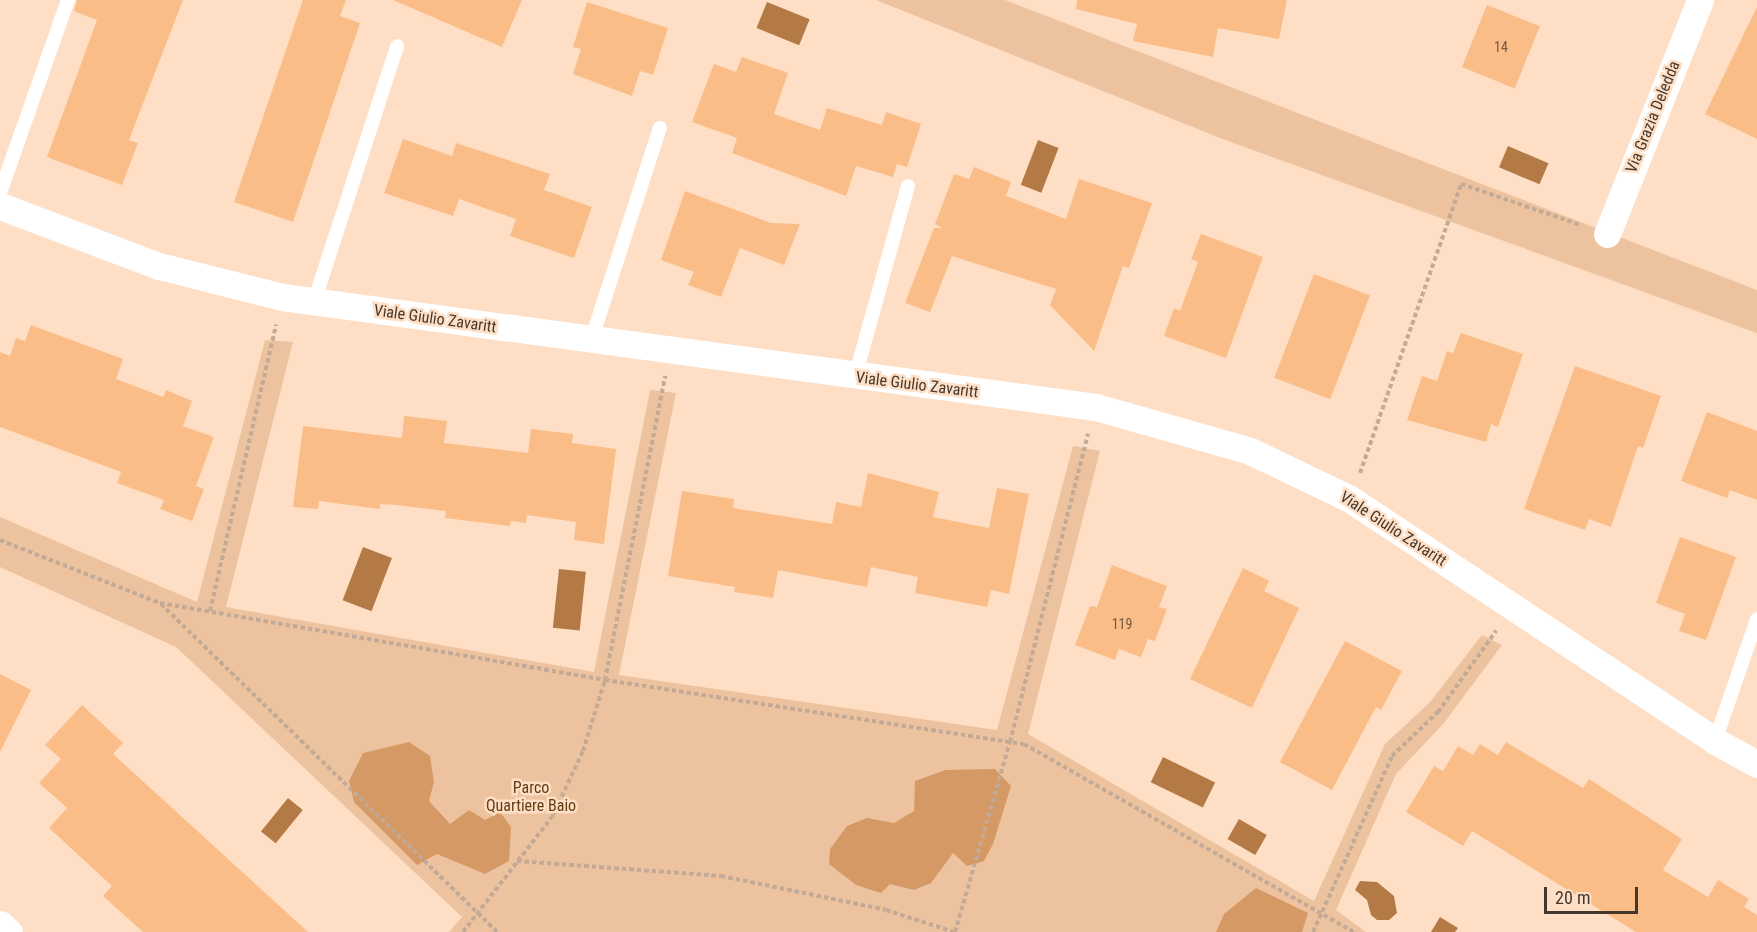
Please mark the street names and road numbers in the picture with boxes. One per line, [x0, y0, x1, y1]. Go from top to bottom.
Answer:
street label: Via Grazia Deledda [1622, 58, 1684, 176]
street label: Viale Giulio Zavaritt [373, 301, 497, 337]
street label: Viale Giulio Zavaritt [855, 368, 979, 402]
street label: Viale Giulio Zavaritt [1336, 487, 1450, 571]

